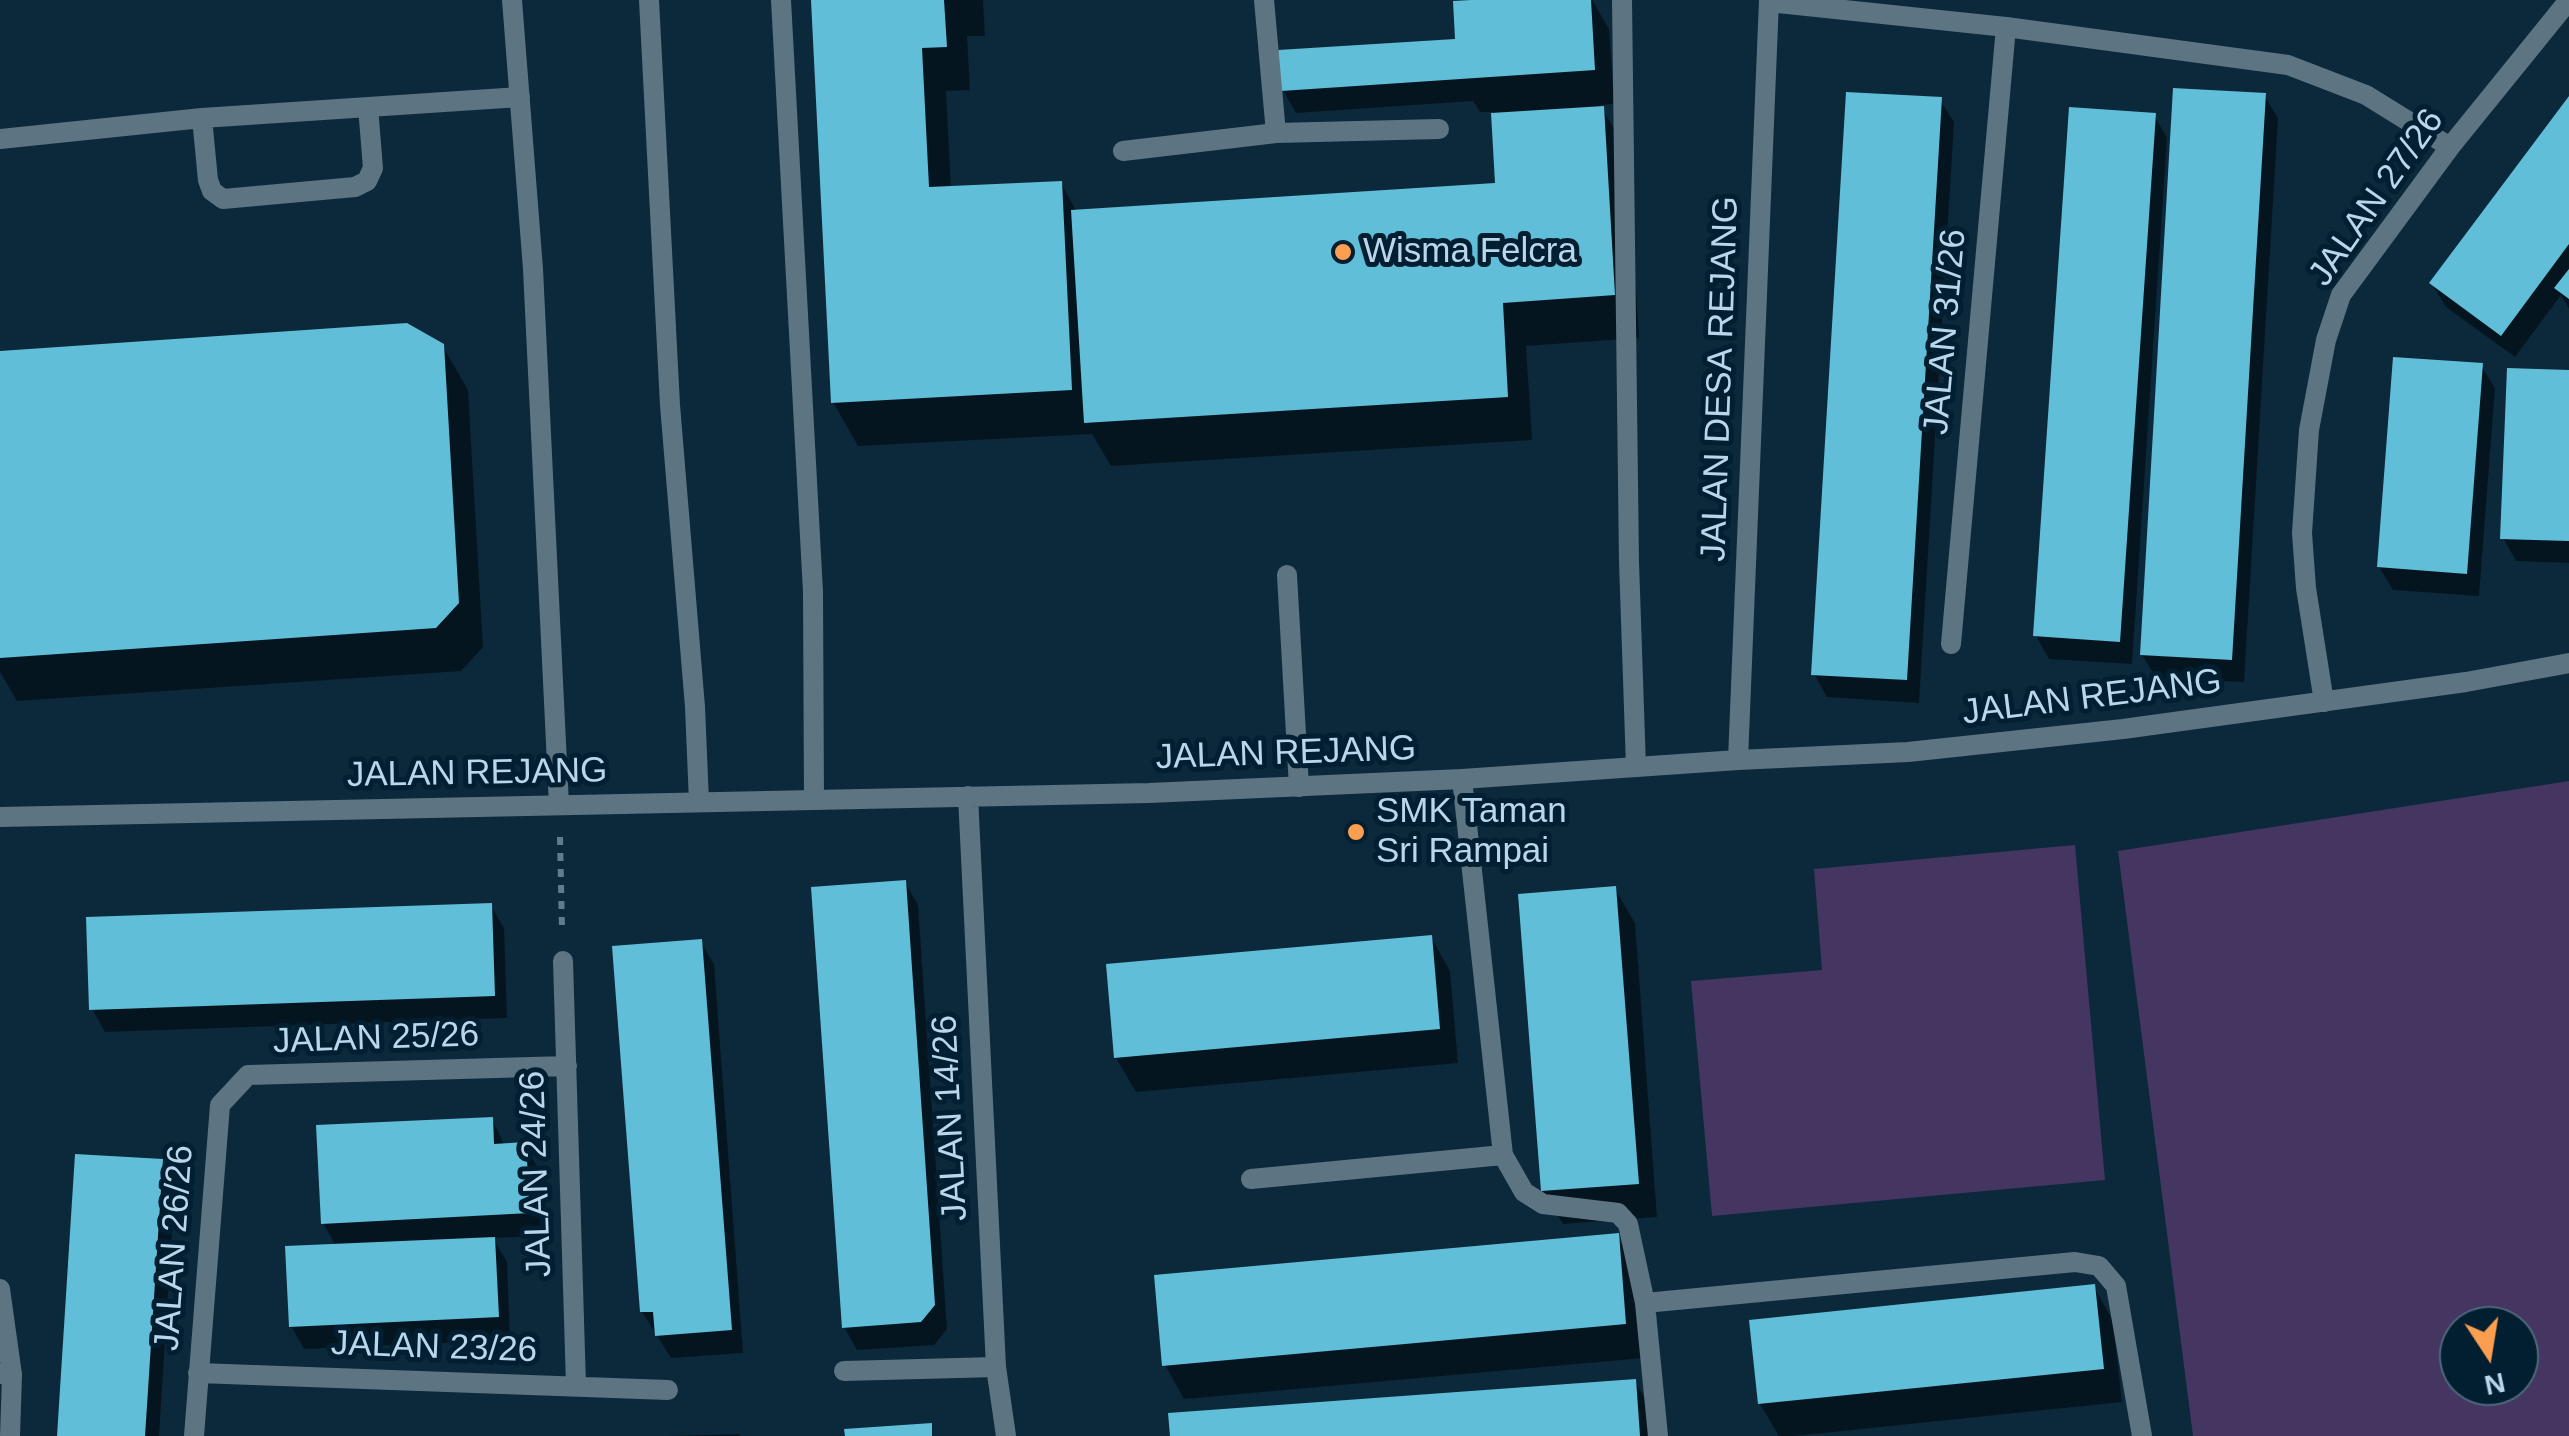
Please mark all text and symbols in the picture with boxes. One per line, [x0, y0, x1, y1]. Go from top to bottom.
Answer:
street label: JALAN 27/26 [2301, 101, 2453, 295]
street label: JALAN DESA REJANG [1694, 196, 1748, 562]
street label: JALAN 31/26 [1916, 227, 1976, 437]
place label: Wisma Felcra [1363, 231, 1577, 273]
marker: Wisma Felcra [1332, 241, 1354, 263]
street label: JALAN REJANG [1960, 661, 2224, 735]
street label: JALAN REJANG [1155, 728, 1417, 780]
street label: JALAN REJANG [346, 751, 608, 797]
place label: SMK Taman Sri Rampai [1376, 791, 1567, 873]
marker: SMK Taman Sri Rampai [1345, 821, 1367, 843]
street label: JALAN 25/26 [272, 1014, 480, 1064]
street label: JALAN 14/26 [925, 1014, 977, 1222]
street label: JALAN 24/26 [512, 1070, 562, 1278]
street label: JALAN 26/26 [147, 1144, 203, 1352]
north arrow [2439, 1306, 2539, 1406]
street label: JALAN 23/26 [330, 1323, 538, 1373]
text: N [2482, 1367, 2508, 1401]

